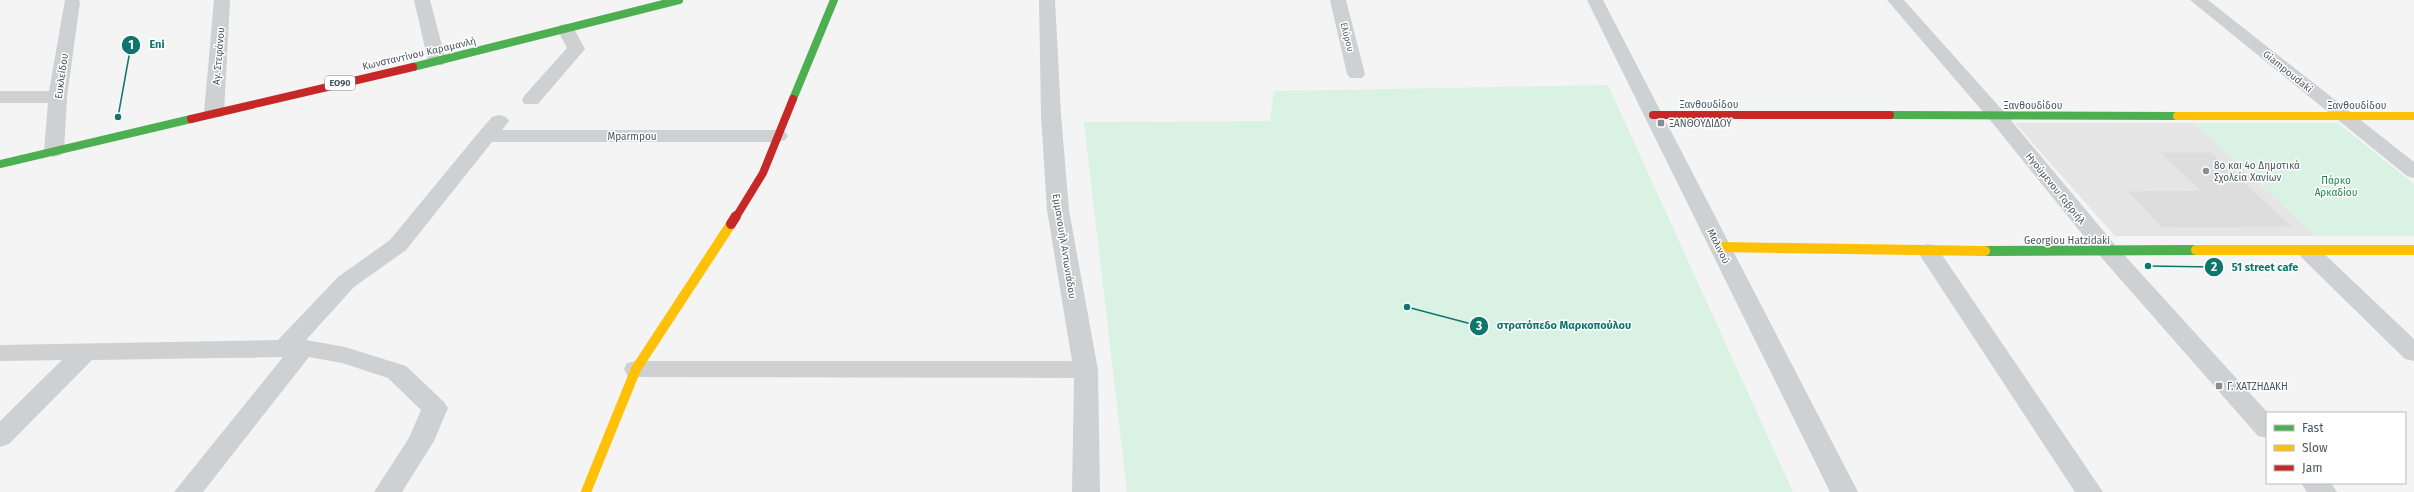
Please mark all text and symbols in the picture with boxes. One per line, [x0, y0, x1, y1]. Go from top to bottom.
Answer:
street label: Ελύρου [1339, 21, 1355, 53]
street label: Αγ. Στεφάνου [210, 26, 228, 85]
callout: Eni [121, 33, 173, 56]
street label: Κωνσταντίνου Καραμανλή [361, 34, 477, 73]
text: 1 [128, 38, 134, 52]
text: Eni [149, 38, 165, 51]
street label: Giampoudaki [2260, 48, 2315, 95]
street label: Ευκλείδου [52, 52, 71, 100]
road number: ΕΟ90 [325, 76, 355, 90]
street label: Ξανθουδίδου [1680, 98, 1739, 111]
street label: Ξανθουδίδου [2004, 99, 2063, 112]
street label: Ξανθουδίδου [2328, 99, 2387, 112]
marker: ΞΑΝΘΟΥΔΙΔΟΥ [1656, 118, 1666, 128]
place label: ΞΑΝΘΟΥΔΙΔΟΥ [1669, 118, 1732, 130]
street label: Mparmpou [607, 131, 657, 143]
street label: Ηγούμενου Γαβριήλ [2023, 150, 2089, 228]
place label: 8ο και 4ο Δημοτικά Σχολεία Χανίων [2214, 159, 2300, 184]
marker: 8ο και 4ο Δημοτικά Σχολεία Χανίων [2201, 166, 2211, 176]
park label: Πάρκο Αρκαδίου [2315, 174, 2358, 199]
street label: Εμμανουήλ Αντωνιάδου [1050, 193, 1079, 300]
street label: Μαλινού [1704, 227, 1733, 266]
street label: Georgiou Hatzidaki [2024, 235, 2110, 247]
callout: 51 street cafe [2204, 256, 2307, 279]
text: 2 [2211, 260, 2217, 274]
text: 51 street cafe [2232, 261, 2298, 274]
callout: στρατόπεδο Μαρκοπούλου [1469, 314, 1639, 337]
text: 3 [1475, 319, 1482, 333]
text: στρατόπεδο Μαρκοπούλου [1497, 319, 1631, 332]
marker: Γ. ΧΑΤΖΗΔΑΚΗ [2214, 381, 2224, 391]
place label: Γ. ΧΑΤΖΗΔΑΚΗ [2227, 381, 2288, 393]
legend [2266, 412, 2406, 484]
text: Fast [2302, 421, 2324, 435]
text: Slow [2302, 441, 2328, 455]
text: Jam [2302, 461, 2322, 475]

